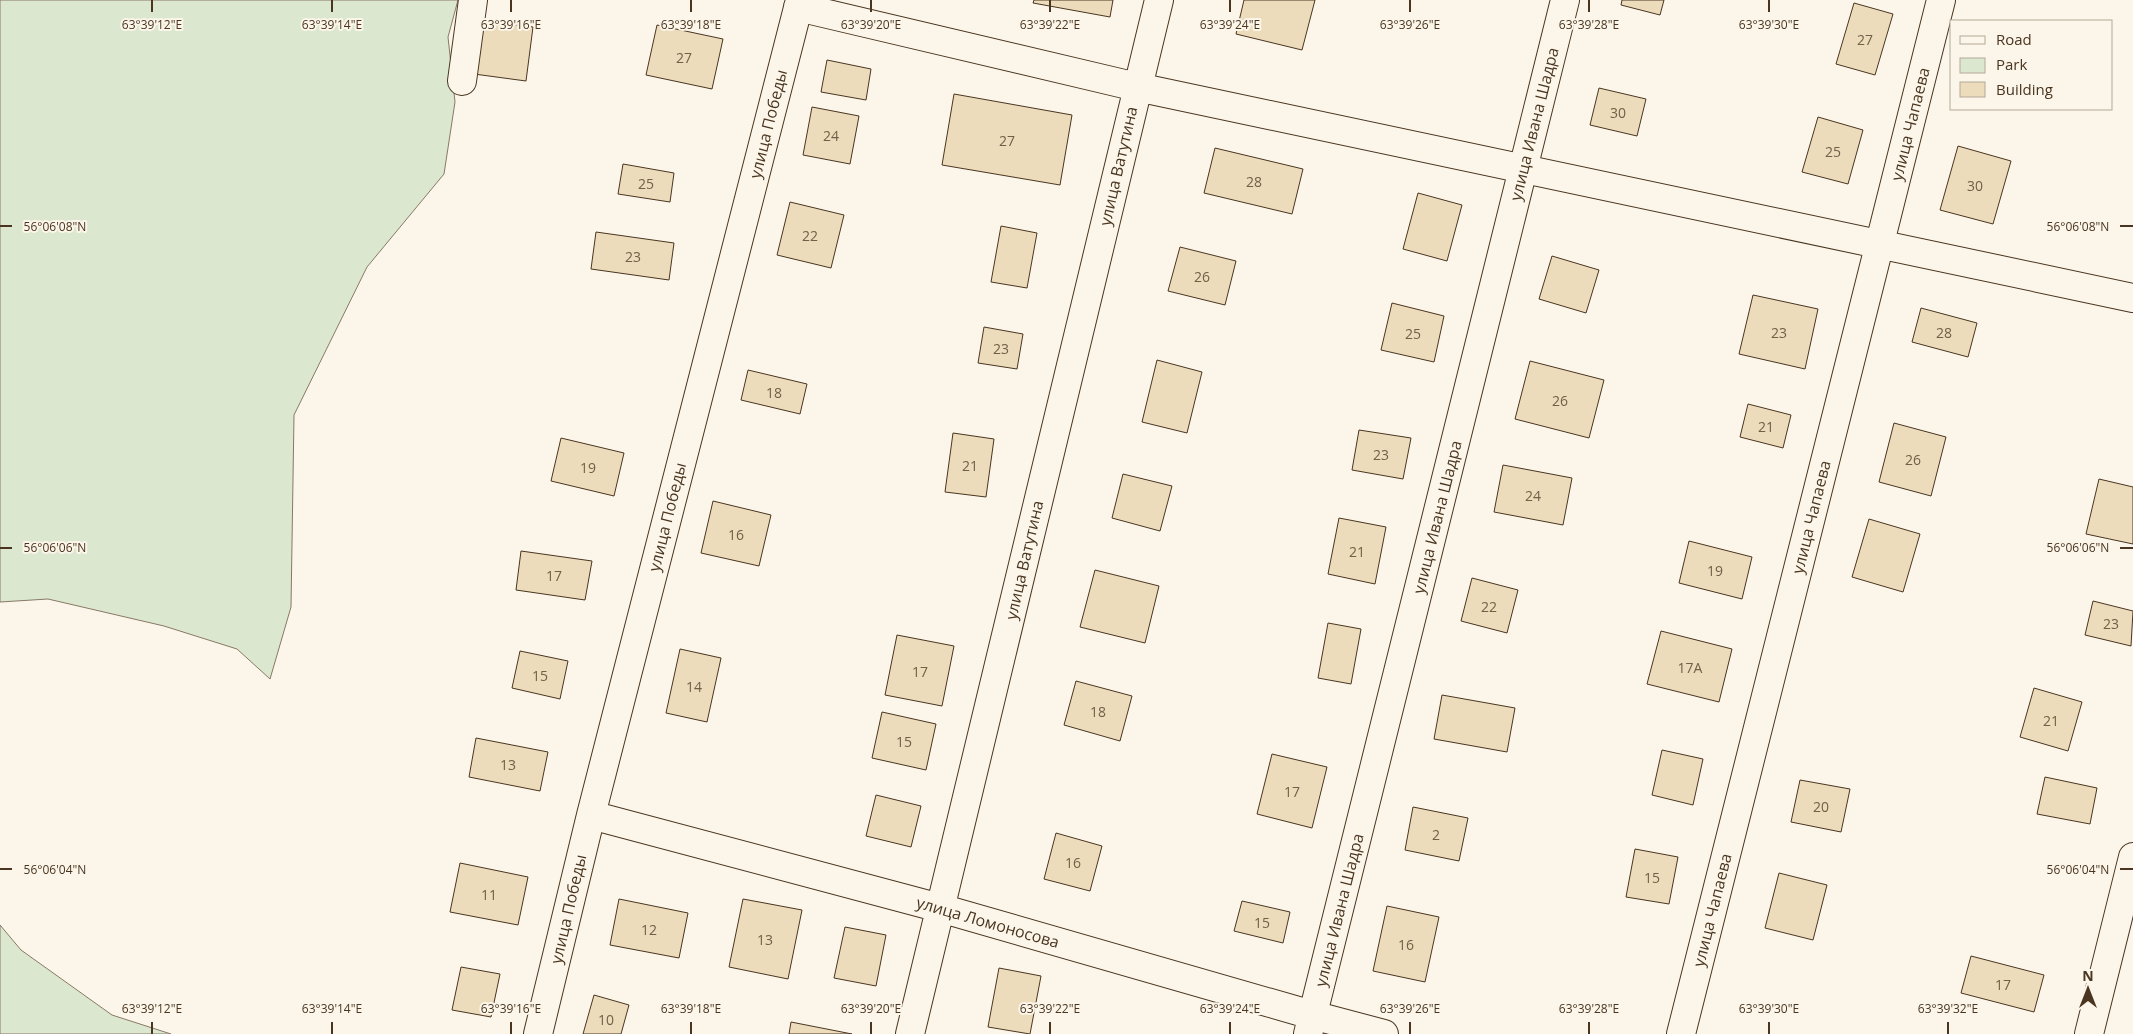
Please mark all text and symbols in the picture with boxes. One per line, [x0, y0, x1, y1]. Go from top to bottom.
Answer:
text: 63°39'12"E [122, 16, 182, 33]
text: 63°39'14"E [302, 16, 362, 33]
text: 63°39'16"E [481, 16, 541, 33]
text: 63°39'18"E [661, 16, 721, 33]
text: 63°39'20"E [841, 16, 901, 33]
text: 63°39'22"E [1020, 16, 1080, 33]
text: 63°39'24"E [1200, 16, 1260, 33]
text: 63°39'26"E [1380, 16, 1440, 33]
text: 63°39'28"E [1559, 16, 1619, 33]
text: 63°39'30"E [1739, 16, 1799, 33]
legend [1950, 20, 2113, 110]
text: Road [1996, 29, 2032, 49]
house number: 27 [1857, 30, 1873, 49]
street label: улица Ивана Шадра [1504, 45, 1564, 203]
house number: 27 [676, 48, 692, 67]
text: Park [1996, 54, 2027, 74]
street label: улица Чапаева [1885, 65, 1935, 183]
street label: улица Победы [744, 67, 792, 181]
text: Building [1996, 79, 2053, 99]
house number: 30 [1610, 103, 1626, 122]
street label: улица Ватутина [1094, 104, 1142, 228]
house number: 24 [823, 126, 839, 145]
house number: 27 [999, 131, 1015, 150]
house number: 25 [1825, 142, 1841, 161]
house number: 28 [1246, 172, 1262, 191]
house number: 25 [638, 174, 654, 193]
house number: 30 [1967, 176, 1983, 195]
text: 56°06'08"N [24, 218, 86, 235]
text: 56°06'08"N [2047, 218, 2109, 235]
house number: 22 [802, 226, 818, 245]
house number: 23 [625, 247, 641, 266]
house number: 26 [1194, 267, 1210, 286]
house number: 23 [1771, 323, 1787, 342]
house number: 28 [1936, 323, 1952, 342]
house number: 25 [1405, 324, 1421, 343]
house number: 23 [993, 339, 1009, 358]
house number: 18 [766, 383, 782, 402]
house number: 26 [1552, 391, 1568, 410]
house number: 21 [1758, 417, 1774, 436]
street label: улица Ивана Шадра [1407, 438, 1467, 596]
house number: 23 [1373, 445, 1389, 464]
house number: 26 [1905, 450, 1921, 469]
house number: 21 [962, 456, 978, 475]
house number: 19 [580, 458, 596, 477]
street label: улица Чапаева [1786, 458, 1836, 576]
street label: улица Победы [643, 460, 691, 574]
house number: 24 [1525, 486, 1541, 505]
street label: улица Ватутина [1000, 498, 1048, 622]
house number: 16 [728, 525, 744, 544]
text: 56°06'06"N [24, 539, 86, 556]
text: 56°06'06"N [2047, 539, 2109, 556]
house number: 21 [1349, 542, 1365, 561]
house number: 19 [1707, 561, 1723, 580]
house number: 17 [546, 566, 562, 585]
house number: 22 [1481, 597, 1497, 616]
house number: 23 [2103, 614, 2119, 633]
house number: 17А [1678, 658, 1703, 677]
house number: 17 [912, 662, 928, 681]
house number: 15 [532, 666, 548, 685]
house number: 14 [686, 677, 702, 696]
house number: 18 [1090, 702, 1106, 721]
house number: 21 [2043, 711, 2059, 730]
house number: 15 [896, 732, 912, 751]
house number: 13 [500, 755, 516, 774]
house number: 17 [1284, 782, 1300, 801]
house number: 20 [1813, 797, 1829, 816]
house number: 2 [1432, 825, 1440, 844]
street label: улица Ивана Шадра [1309, 831, 1369, 989]
street label: улица Чапаева [1687, 851, 1737, 969]
street label: улица Победы [545, 852, 591, 966]
house number: 16 [1065, 853, 1081, 872]
text: 56°06'04"N [24, 861, 86, 878]
text: 56°06'04"N [2047, 861, 2109, 878]
house number: 15 [1644, 868, 1660, 887]
house number: 11 [481, 885, 497, 904]
street label: улица Ломоносова [914, 891, 1062, 953]
house number: 15 [1254, 913, 1270, 932]
house number: 12 [641, 920, 657, 939]
house number: 13 [757, 930, 773, 949]
house number: 16 [1398, 935, 1414, 954]
north arrow [2063, 964, 2113, 1014]
text: N [2082, 966, 2094, 985]
house number: 17 [1995, 975, 2011, 994]
text: 63°39'12"E [122, 1000, 182, 1017]
text: 63°39'14"E [302, 1000, 362, 1017]
text: 63°39'16"E [481, 1000, 541, 1017]
text: 63°39'18"E [661, 1000, 721, 1017]
text: 63°39'20"E [841, 1000, 901, 1017]
text: 63°39'22"E [1020, 1000, 1080, 1017]
text: 63°39'24"E [1200, 1000, 1260, 1017]
text: 63°39'26"E [1380, 1000, 1440, 1017]
text: 63°39'28"E [1559, 1000, 1619, 1017]
text: 63°39'30"E [1739, 1000, 1799, 1017]
text: 63°39'32"E [1918, 1000, 1978, 1017]
house number: 10 [598, 1010, 614, 1029]

